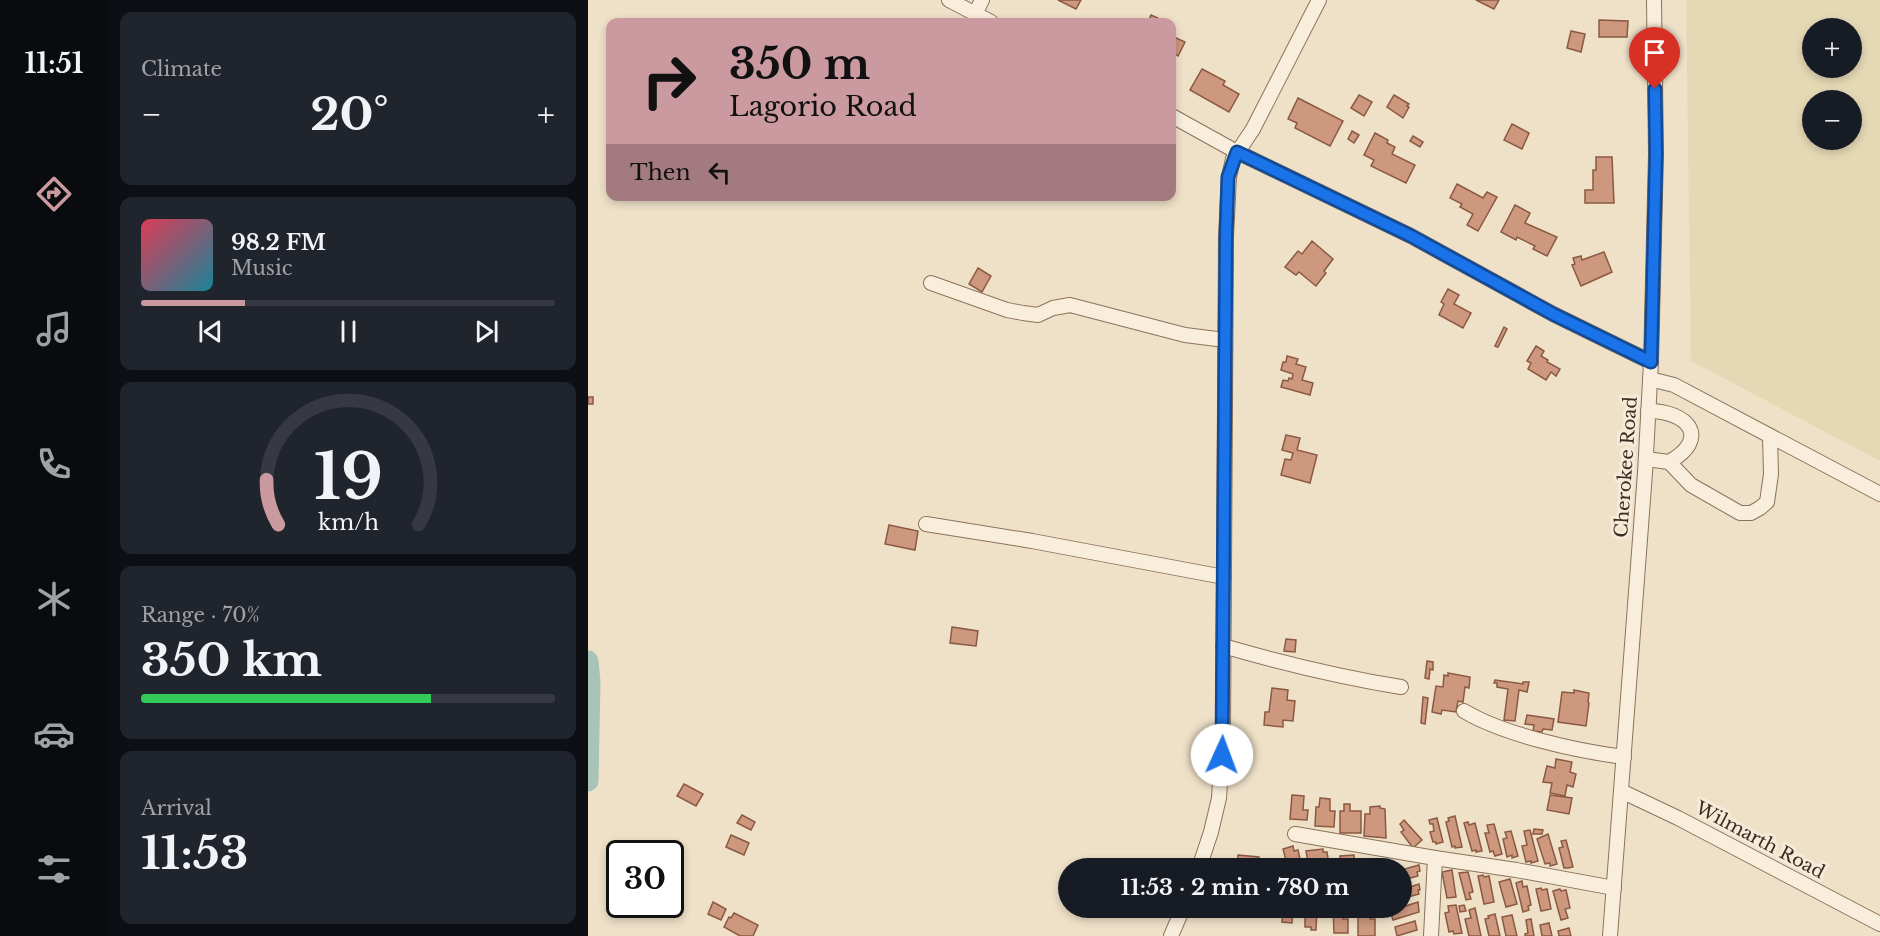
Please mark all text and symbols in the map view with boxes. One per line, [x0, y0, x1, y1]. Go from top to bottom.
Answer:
map controls [1802, 18, 1862, 150]
button: + [1802, 18, 1862, 78]
pin [1629, 27, 1680, 89]
icon: arrive [1638, 36, 1671, 69]
text: 350 m [729, 38, 870, 90]
icon: right [630, 42, 708, 120]
text: 11:51 [24, 47, 84, 80]
text: Climate [141, 57, 222, 81]
text: 20° [310, 86, 389, 142]
text: Lagorio Road [729, 90, 917, 123]
button: − [1802, 90, 1862, 150]
text: − [141, 94, 162, 135]
text: + [537, 94, 555, 135]
icon: left [703, 156, 736, 189]
text: Then [630, 159, 691, 186]
icon: directions [33, 173, 75, 215]
text: 98.2 FM [231, 229, 326, 256]
text: Music [231, 256, 292, 280]
icon: music [33, 308, 75, 350]
icon: previous [194, 315, 227, 348]
icon: pause [332, 315, 365, 348]
icon: next [470, 315, 503, 348]
street label: Cherokee Road [1610, 396, 1642, 538]
text: 19 [313, 438, 383, 516]
icon: phone [33, 443, 75, 485]
text: km/h [318, 509, 379, 536]
icon: climate [33, 578, 75, 620]
text: Range · 70% [141, 603, 260, 627]
text: 350 km [141, 632, 322, 688]
icon: car [33, 713, 75, 755]
position arrow [1190, 723, 1254, 787]
text: Arrival [141, 796, 212, 820]
street label: Wilmarth Road [1691, 796, 1828, 883]
text: 11:53 [141, 825, 248, 881]
speed limit sign: 30 [606, 840, 684, 918]
icon: filters [33, 848, 75, 890]
text: 11:53 · 2 min · 780 m [1121, 874, 1349, 901]

